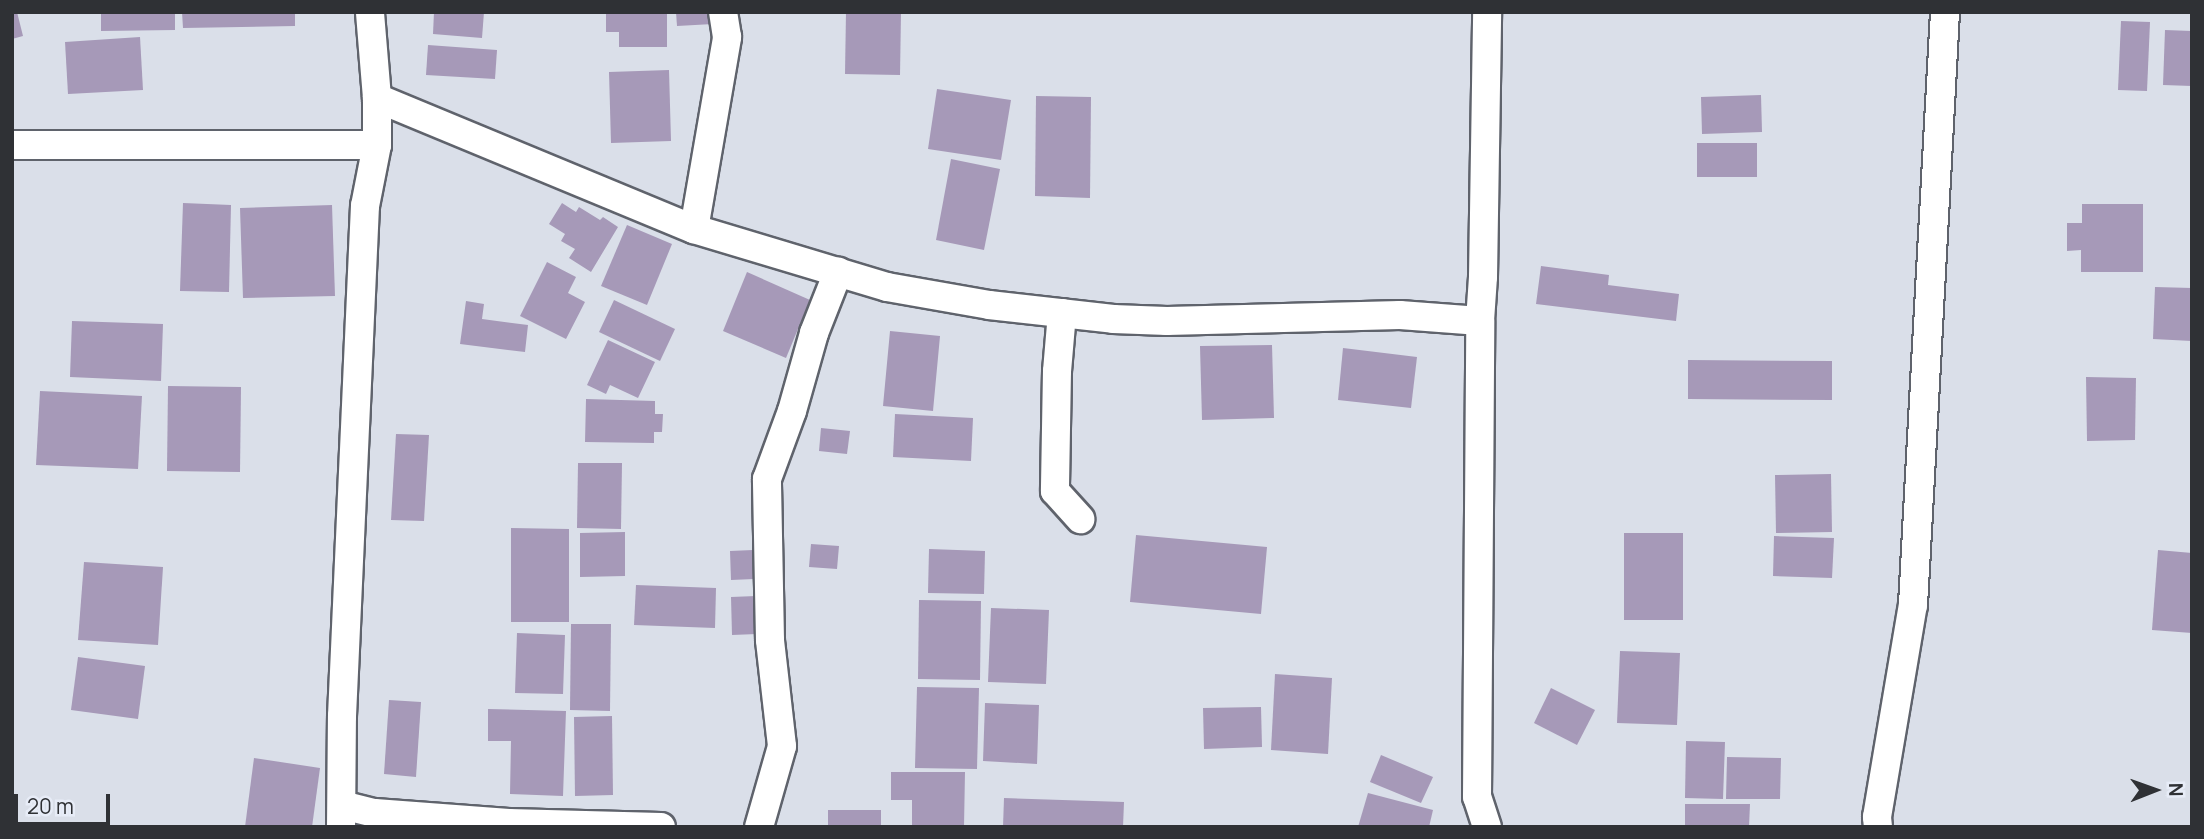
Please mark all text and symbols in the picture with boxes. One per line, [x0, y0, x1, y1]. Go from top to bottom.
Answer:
north arrow [2120, 755, 2190, 825]
scale bar [18, 780, 114, 824]
text: N [2163, 783, 2189, 797]
text: 20 m [27, 792, 74, 820]

